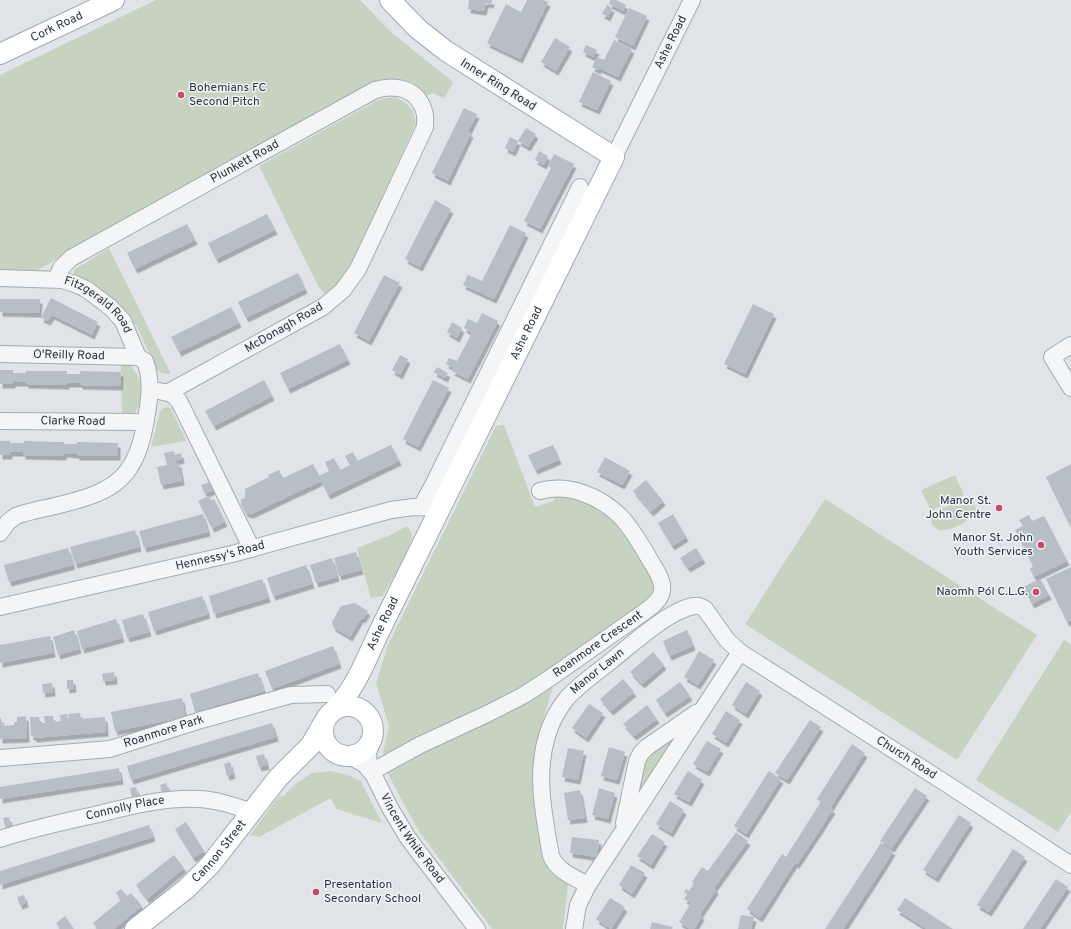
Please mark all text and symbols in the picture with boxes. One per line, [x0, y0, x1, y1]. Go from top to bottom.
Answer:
street label: Cork Road [28, 8, 86, 46]
street label: Ashe Road [651, 13, 691, 72]
street label: Inner Ring Road [457, 55, 539, 115]
place label: Bohemians FC Second Pitch [189, 80, 266, 110]
marker: Bohemians FC Second Pitch [176, 90, 186, 100]
street label: Plunkett Road [208, 136, 282, 187]
street label: Fitzgerald Road [62, 273, 135, 336]
street label: McDonagh Road [242, 299, 326, 357]
street label: Ashe Road [507, 304, 547, 363]
street label: O'Reilly Road [33, 347, 105, 364]
street label: Clarke Road [40, 413, 106, 430]
place label: Manor St. John Centre [925, 493, 991, 523]
marker: Manor St. John Centre [994, 503, 1004, 513]
place label: Manor St. John Youth Services [952, 530, 1033, 560]
street label: Hennessy's Road [174, 537, 267, 575]
marker: Manor St. John Youth Services [1036, 540, 1046, 550]
place label: Naomh Pól C.L.G. [936, 584, 1028, 600]
marker: Naomh Pól C.L.G. [1031, 587, 1041, 597]
street label: Ashe Road [364, 594, 403, 653]
street label: Roanmore Crescent [550, 607, 646, 682]
street label: Manor Lawn [567, 645, 628, 698]
street label: Roanmore Park [122, 712, 206, 752]
street label: Church Road [873, 733, 940, 783]
street label: Vincent White Road [376, 791, 448, 887]
street label: Connolly Place [84, 792, 166, 825]
street label: Cannon Street [188, 817, 250, 887]
place label: Presentation Secondary School [324, 877, 421, 907]
marker: Presentation Secondary School [311, 887, 321, 897]

